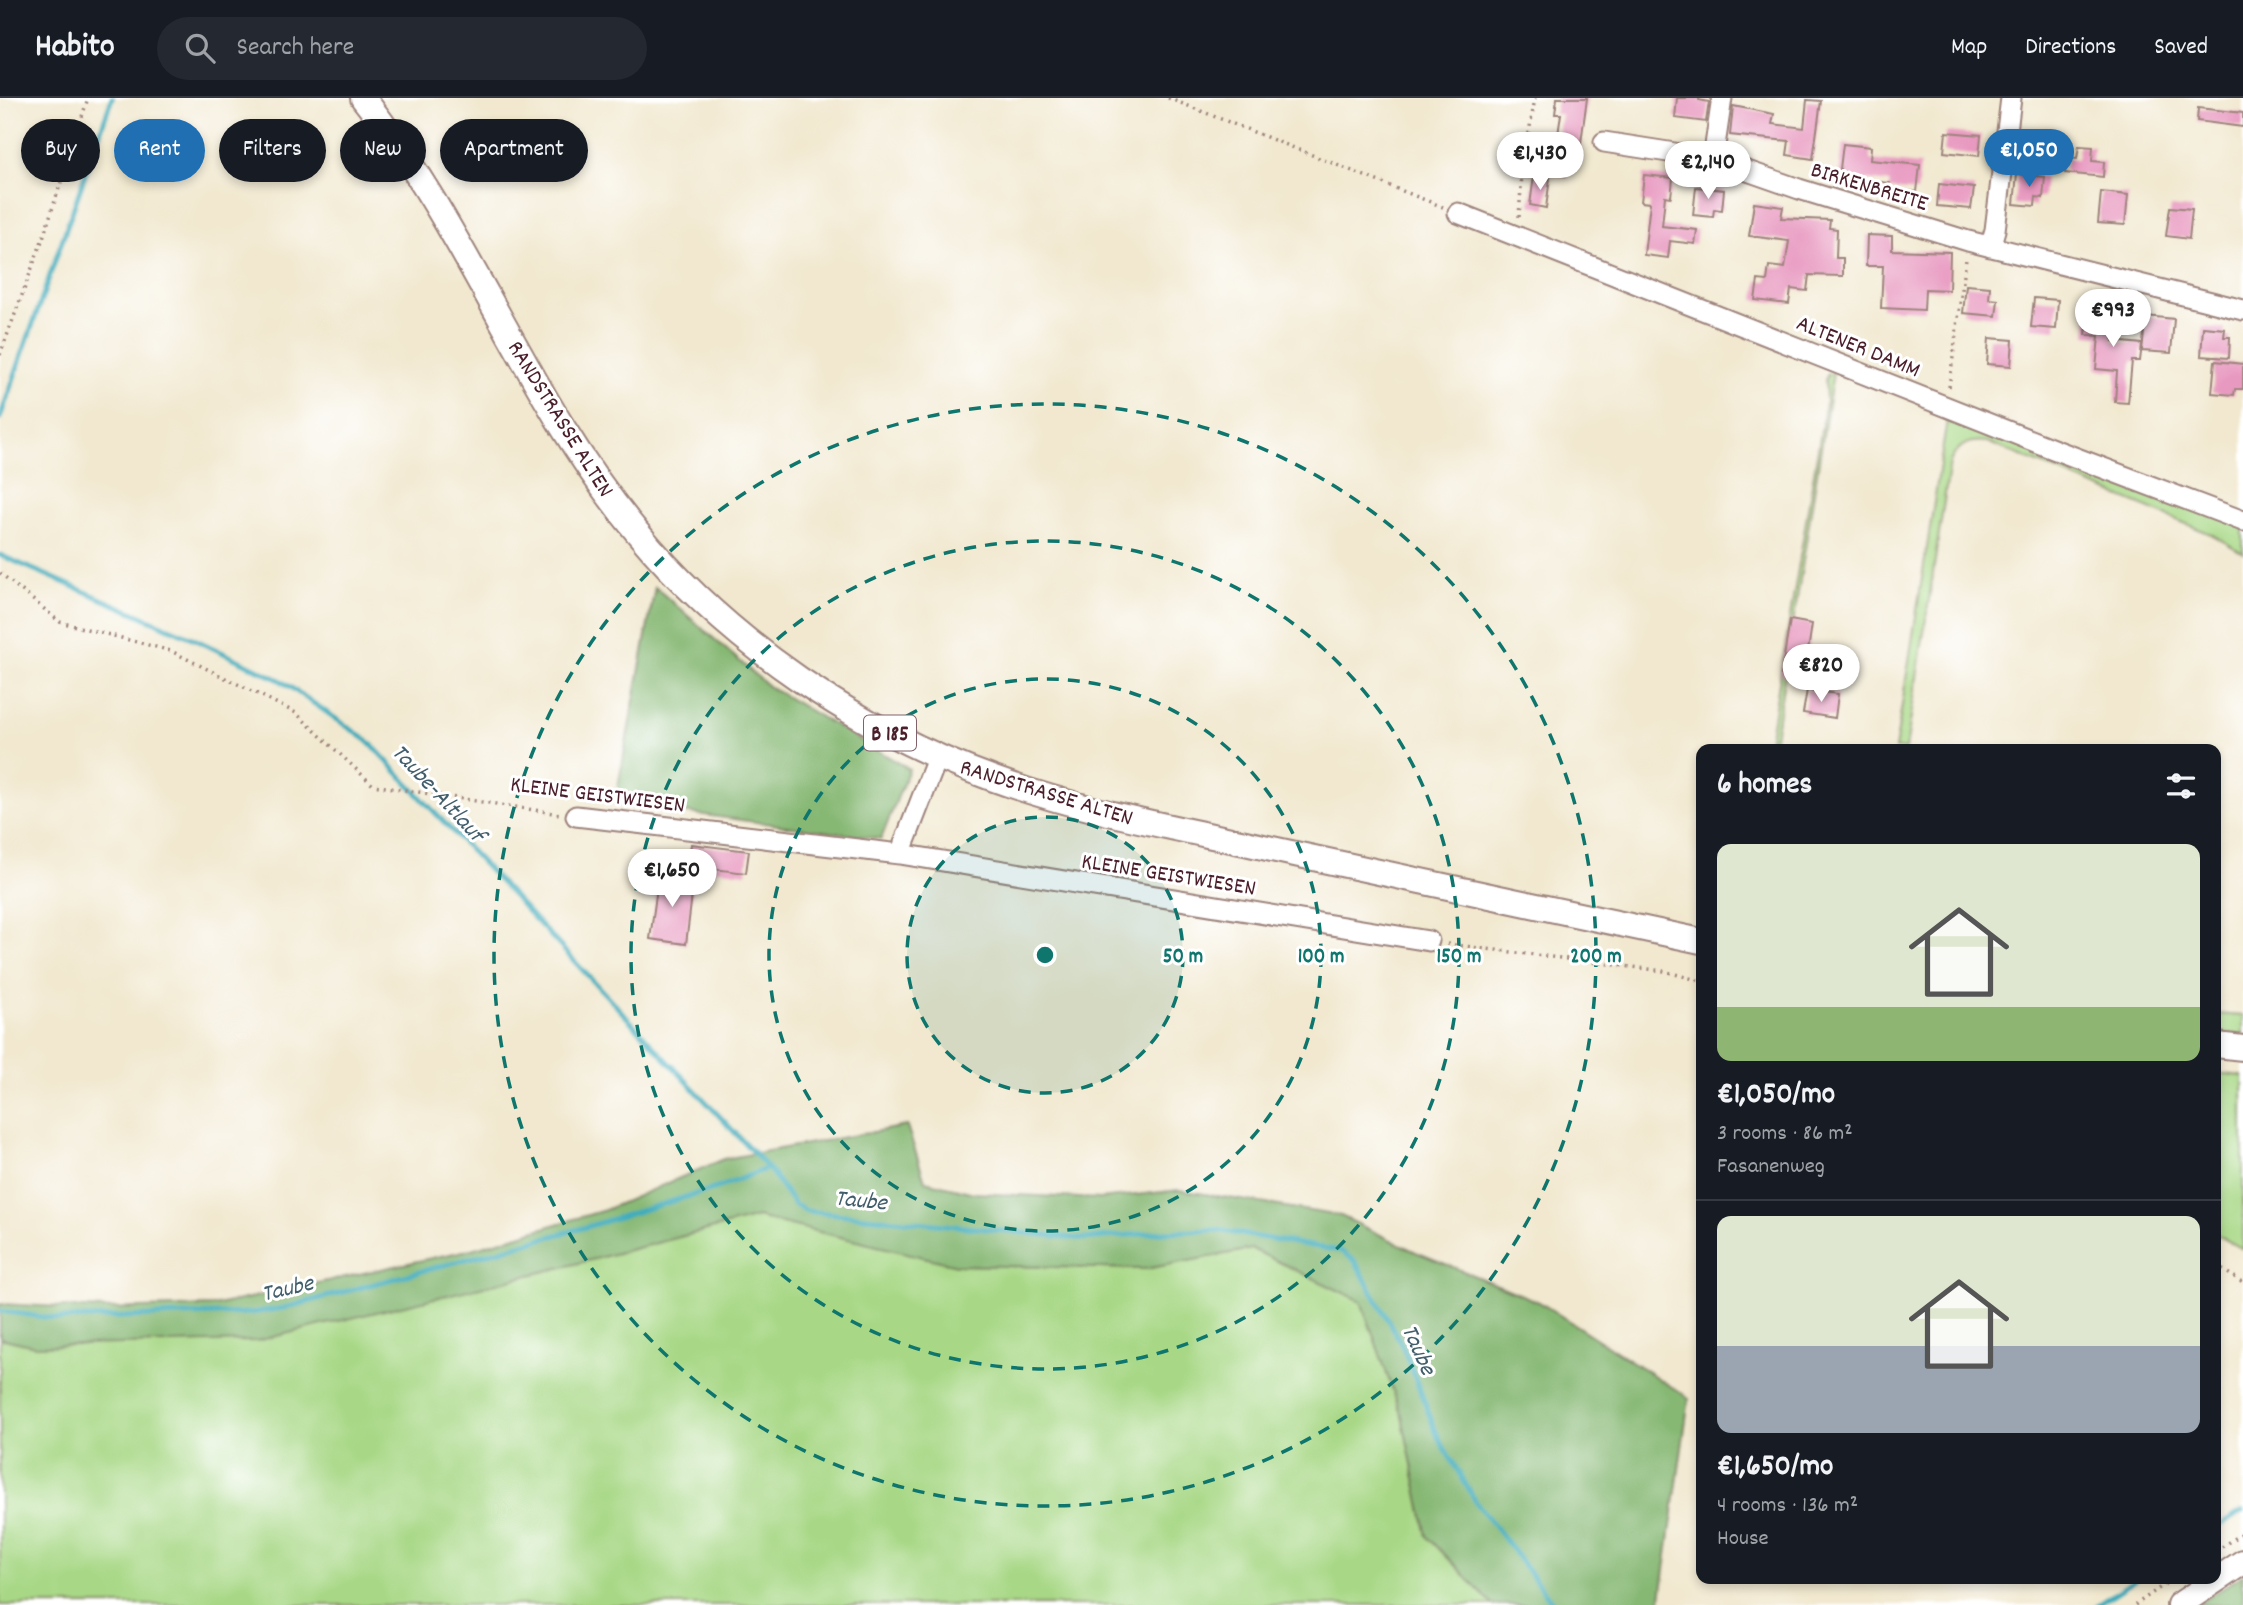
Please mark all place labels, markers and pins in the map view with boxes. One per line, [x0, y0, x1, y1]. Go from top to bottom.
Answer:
pin: €1,050 [1972, 130, 2086, 189]
pin: €1,430 [1483, 132, 1597, 192]
pin: €2,140 [1651, 141, 1765, 201]
pin: €993 [2072, 289, 2154, 349]
pin: €820 [1780, 644, 1862, 704]
pin: €1,650 [615, 850, 729, 909]
centre of rings [1033, 943, 1057, 967]

